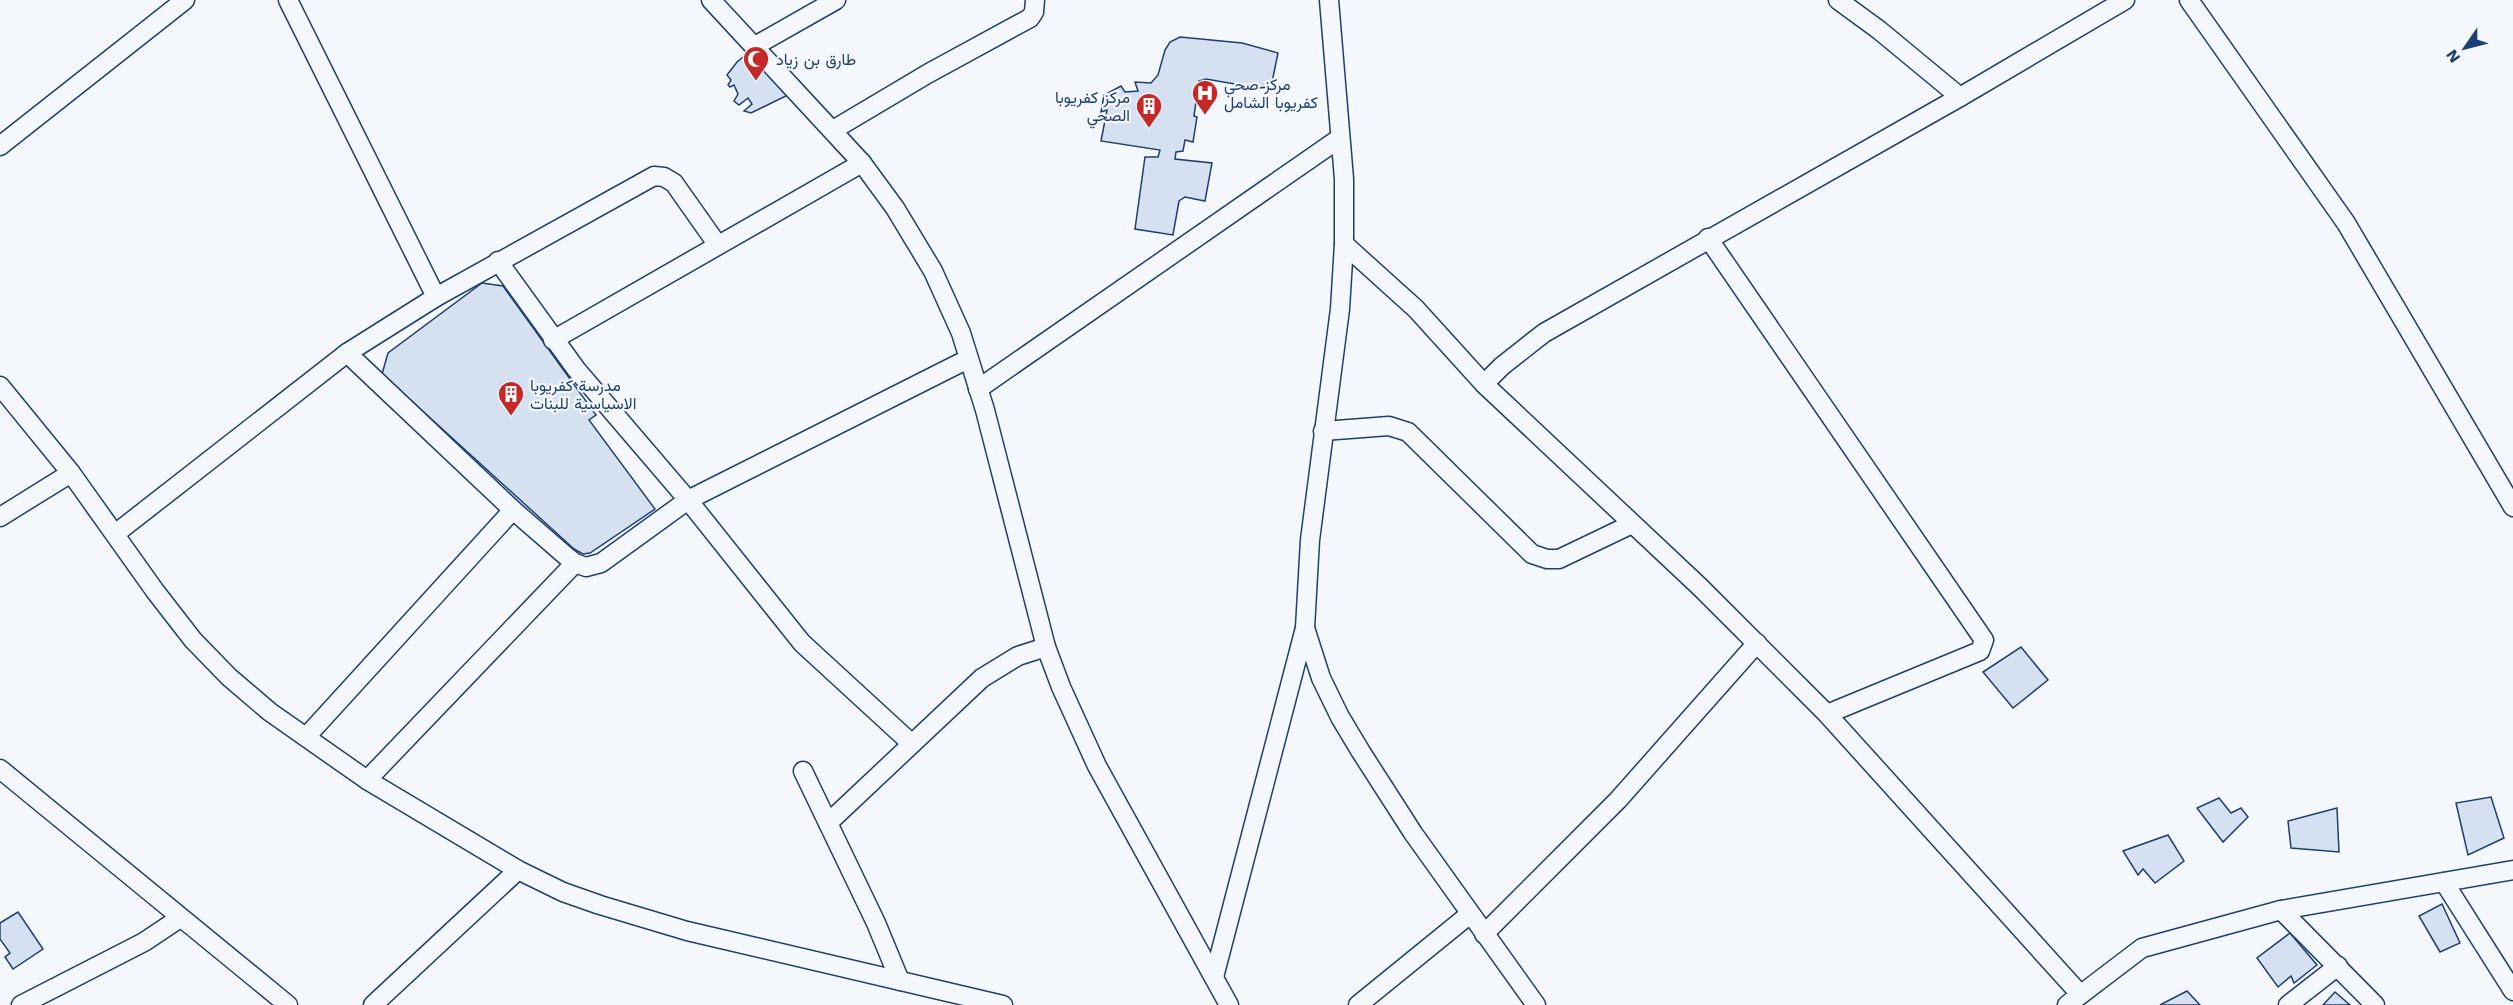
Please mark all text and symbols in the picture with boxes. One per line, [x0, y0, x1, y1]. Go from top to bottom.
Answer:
north arrow [2435, 18, 2495, 78]
mosque icon: طارق بن زياد [741, 44, 771, 82]
text: N [2442, 46, 2464, 67]
place label: طارق بن زياد [776, 50, 856, 70]
place label: مركز صحي كفريوبا الشامل [1224, 75, 1318, 113]
hospital icon: مركز صحي كفريوبا الشامل [1190, 78, 1220, 116]
place label: مركز كفريوبا الصحي [1055, 88, 1130, 129]
building icon: مركز كفريوبا الصحي [1134, 91, 1164, 129]
place label: مدرسة كفريوبا الاسياسية للبنات [530, 376, 636, 413]
building icon: مدرسة كفريوبا الاسياسية للبنات [496, 379, 526, 417]

